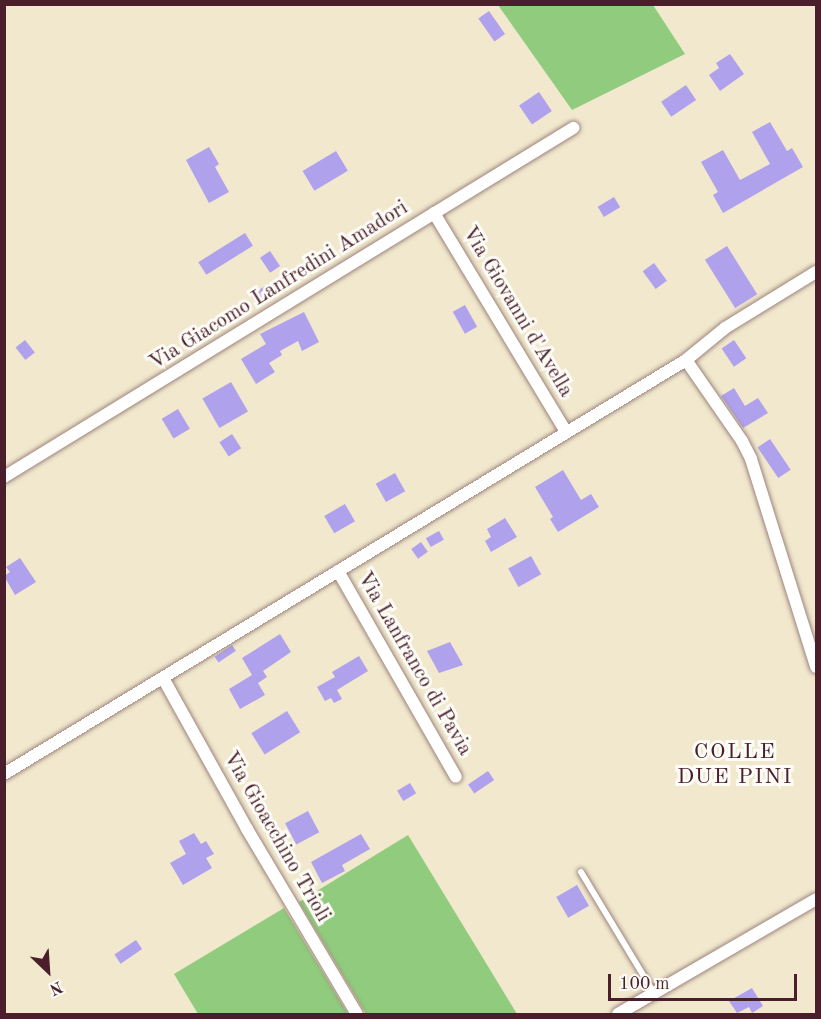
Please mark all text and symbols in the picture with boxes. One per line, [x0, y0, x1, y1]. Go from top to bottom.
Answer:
street label: Via Giacomo Lanfredini Amadori [145, 196, 413, 376]
street label: Via Giovanni d'Avella [456, 222, 578, 402]
street label: Via Lanfranco di Pavia [351, 567, 477, 761]
district label: COLLE DUE PINI [677, 739, 793, 790]
street label: Via Gioacchino Trioli [217, 747, 335, 927]
north arrow [18, 941, 78, 1001]
scale bar [611, 962, 800, 1000]
text: 100 m [619, 975, 670, 993]
text: N [47, 977, 65, 997]

